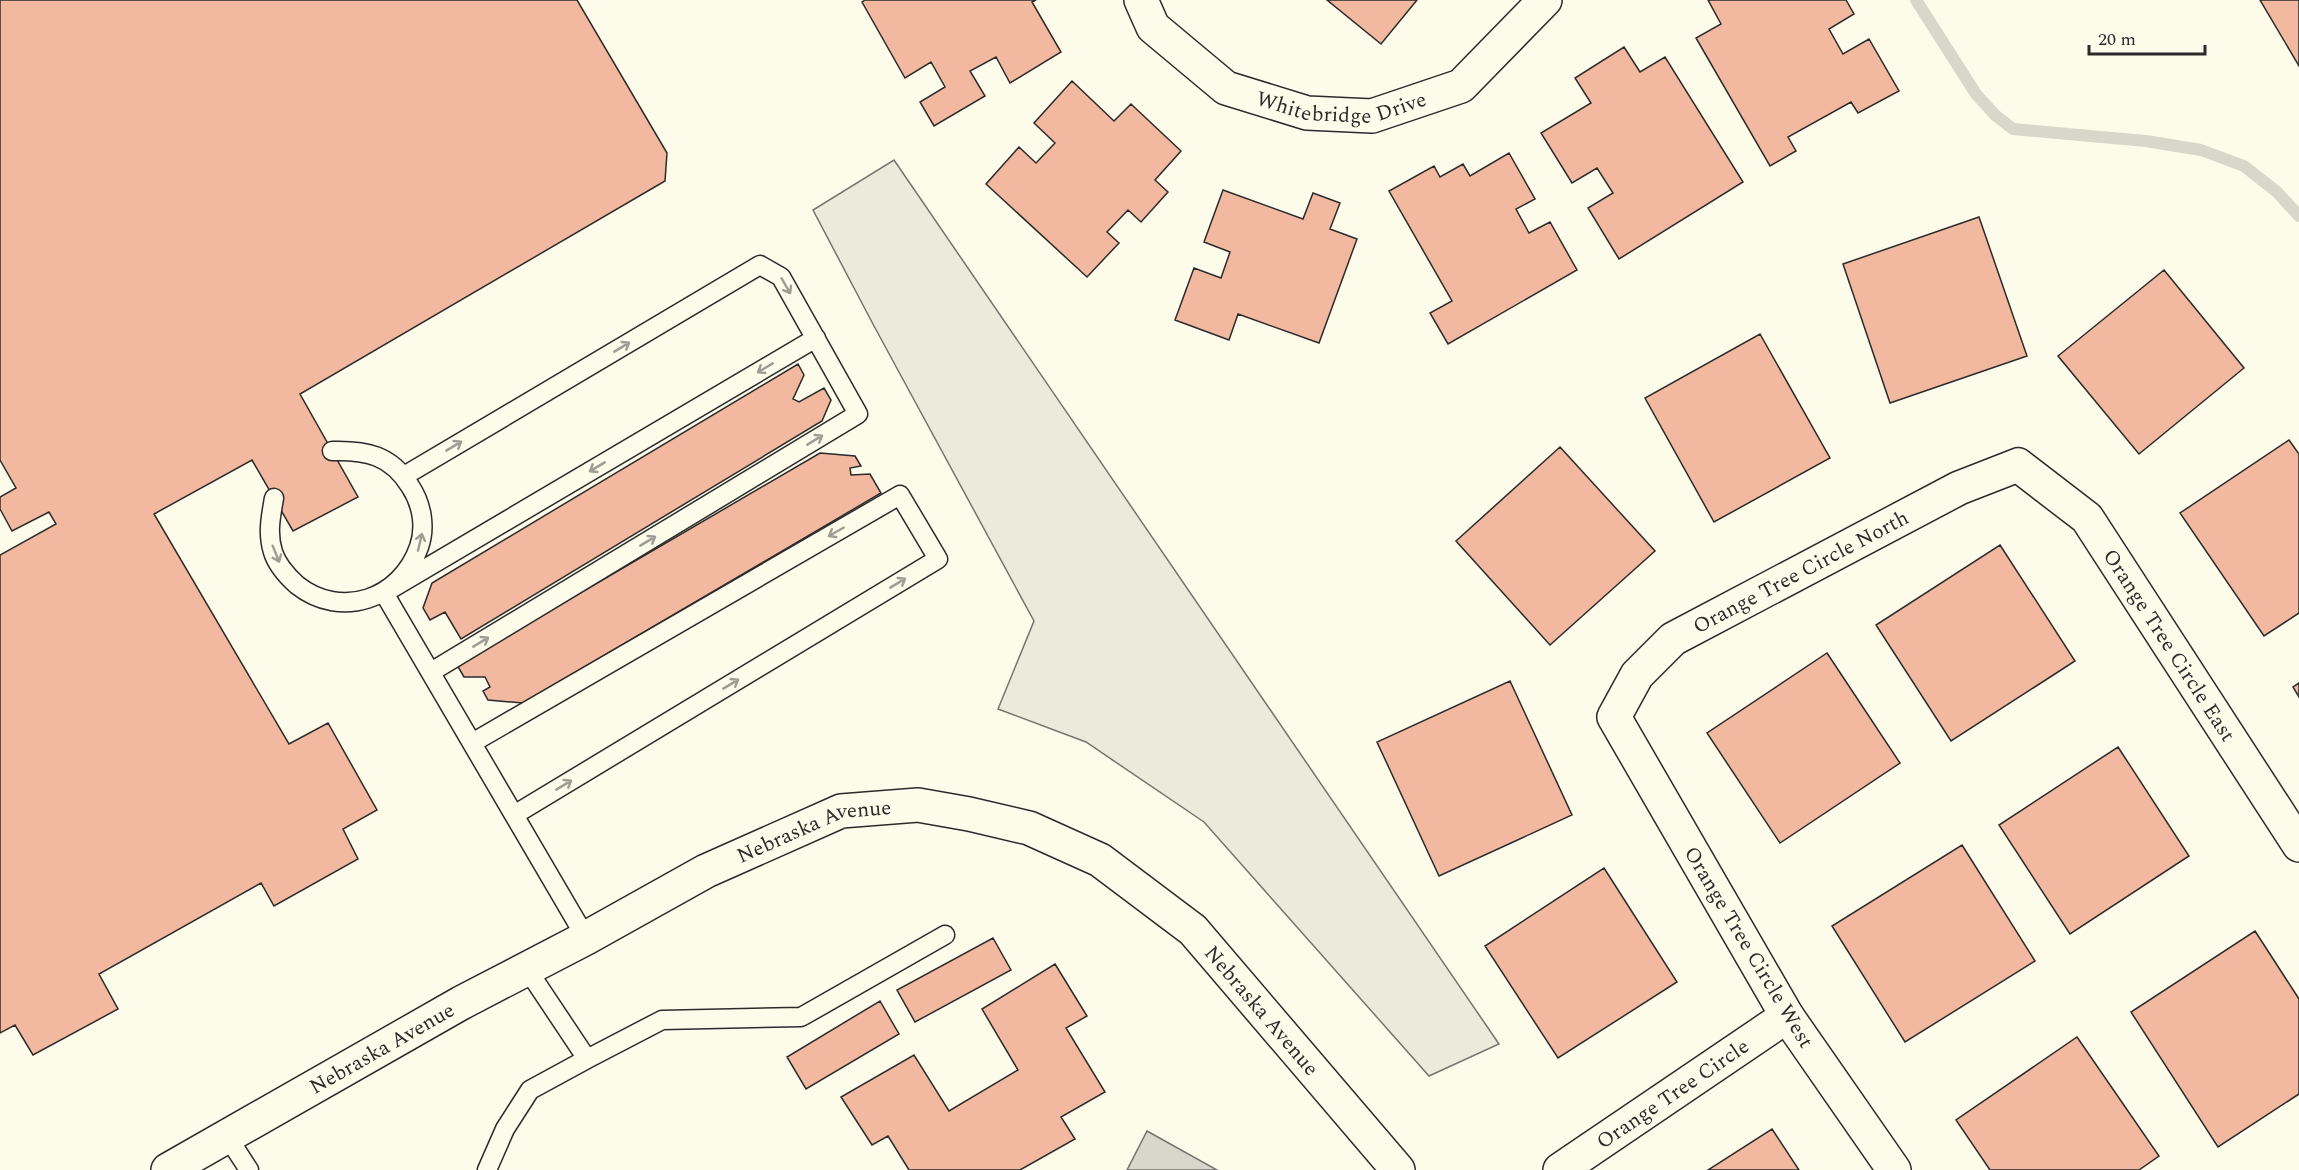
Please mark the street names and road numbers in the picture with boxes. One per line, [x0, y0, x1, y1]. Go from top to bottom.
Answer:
street label: Whitebridge Drive [1252, 83, 1431, 133]
street label: Orange Tree Circle North [1687, 502, 1915, 643]
street label: Orange Tree Circle East [2094, 543, 2243, 748]
street label: Nebraska Avenue [732, 792, 892, 872]
street label: Orange Tree Circle West [1675, 841, 1821, 1055]
street label: Nebraska Avenue [1196, 939, 1326, 1083]
street label: Nebraska Avenue [304, 995, 461, 1103]
street label: Orange Tree Circle [1590, 1031, 1756, 1158]

